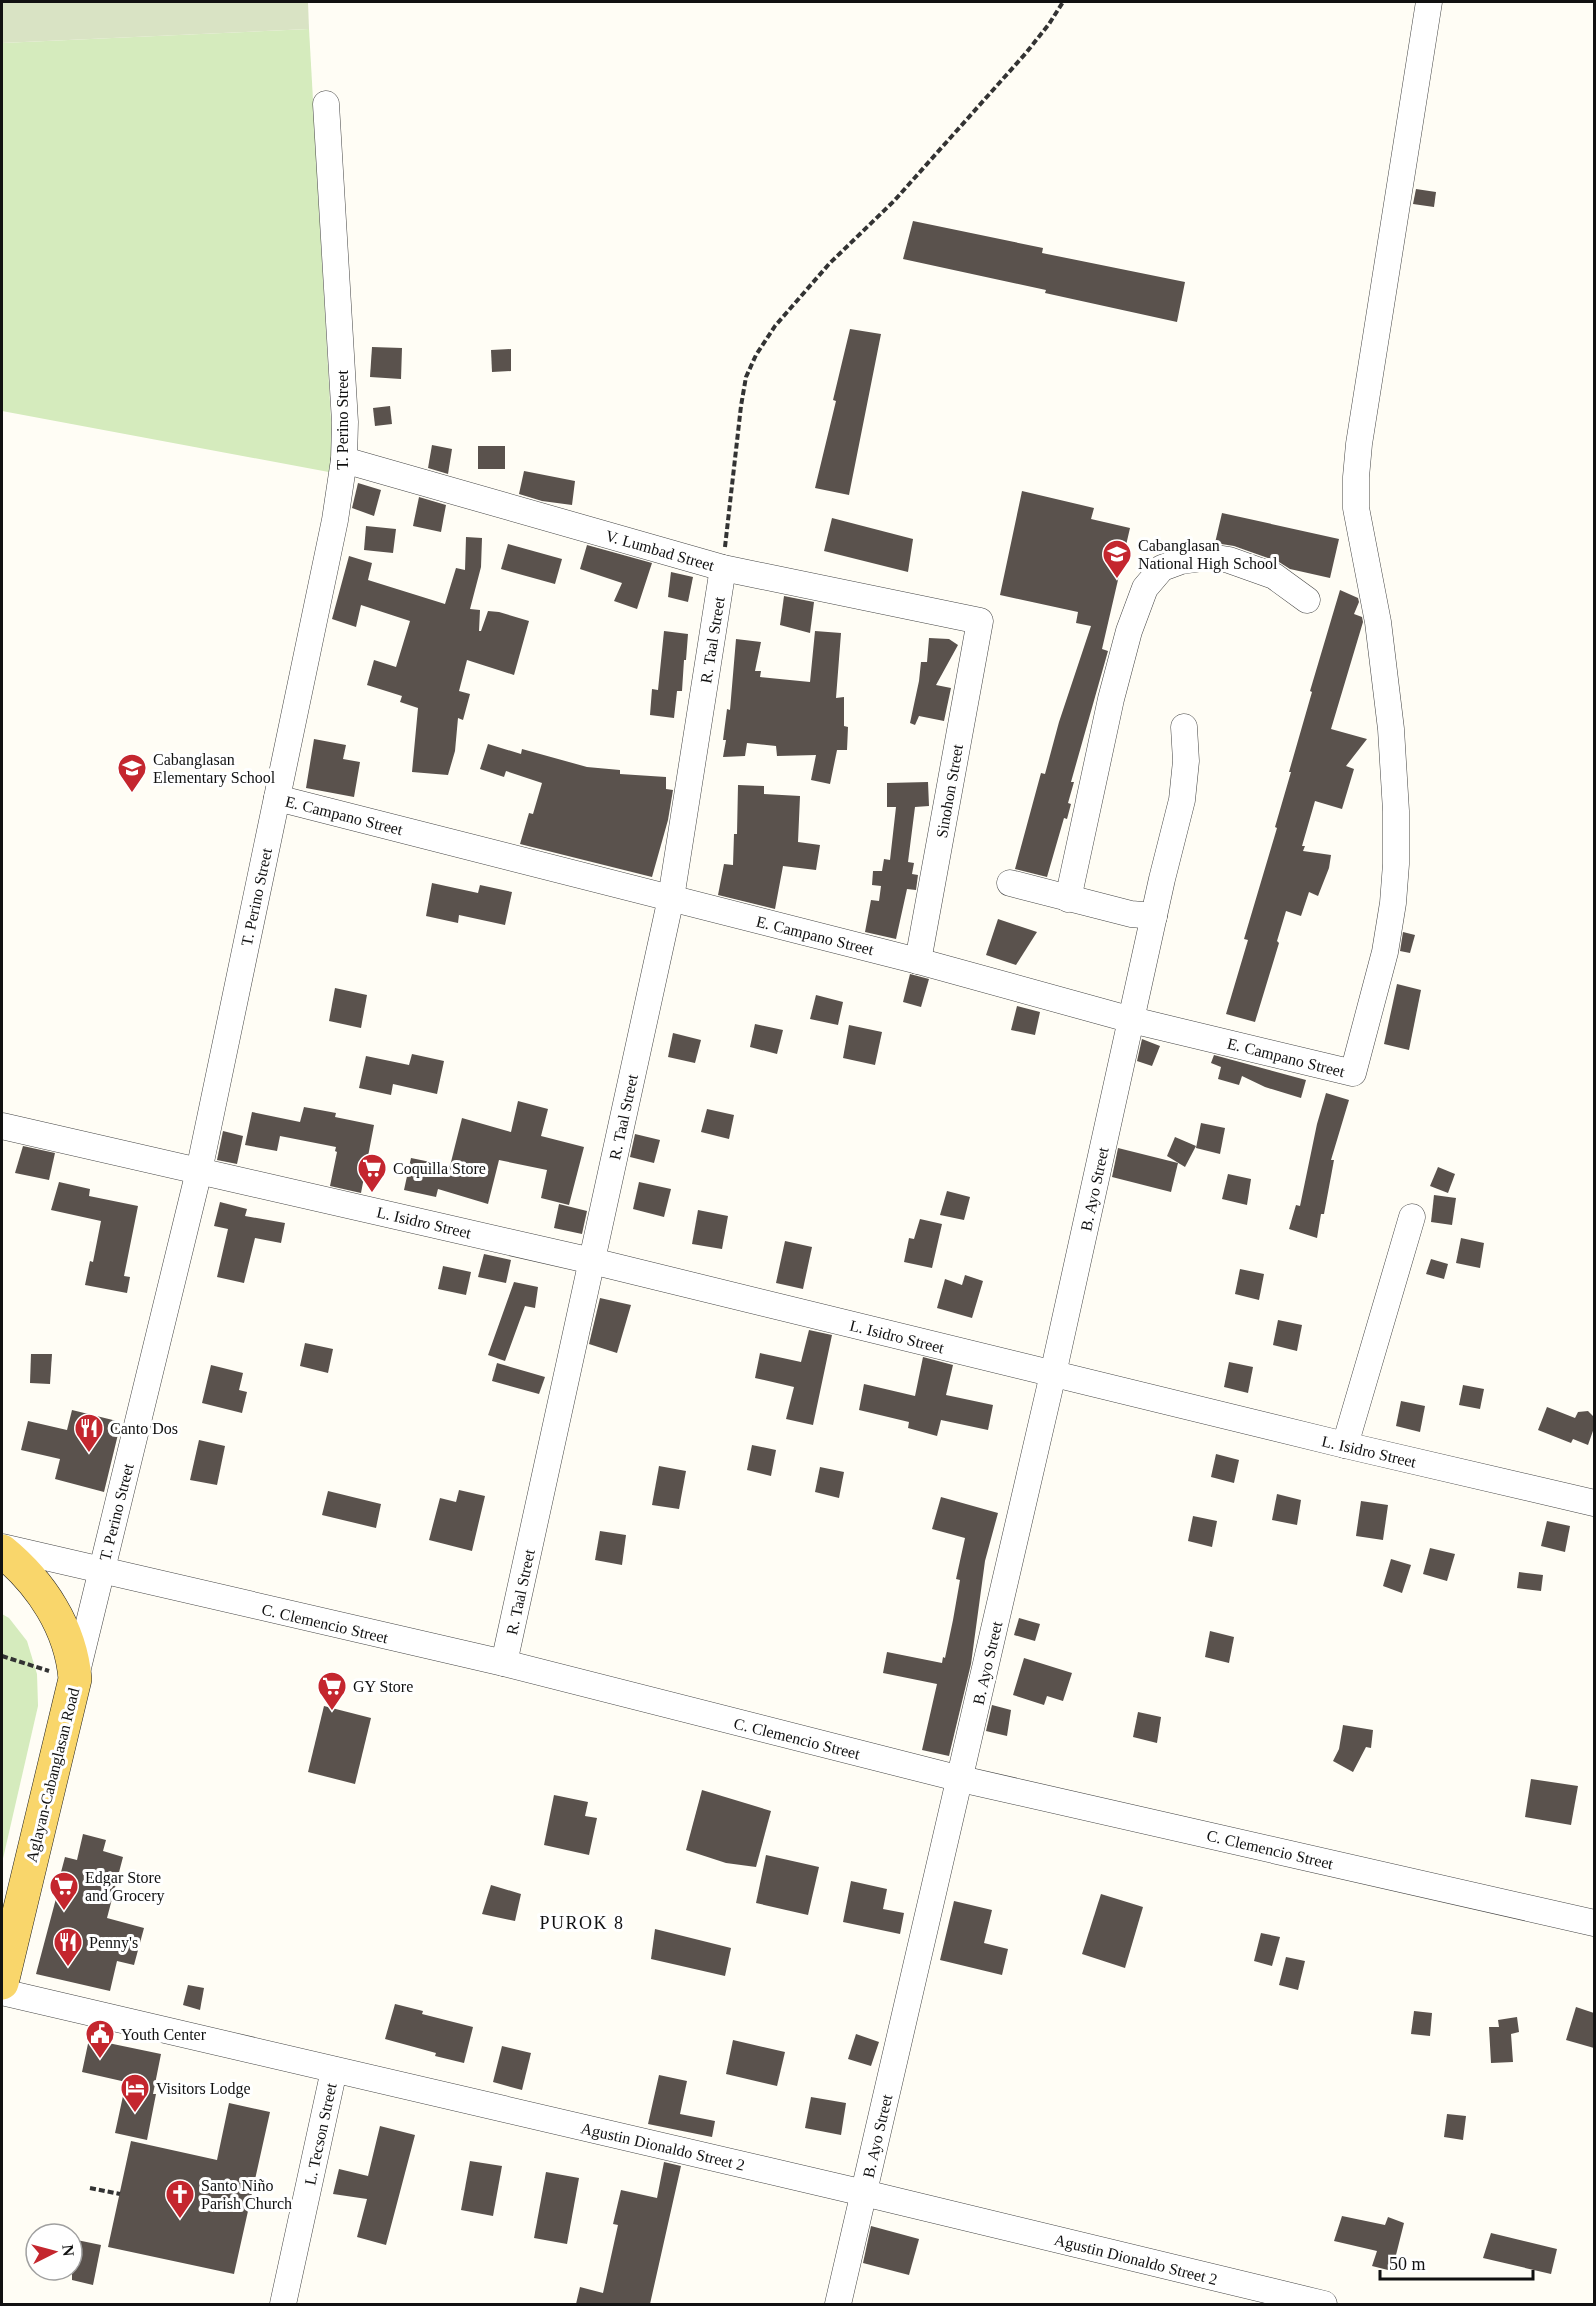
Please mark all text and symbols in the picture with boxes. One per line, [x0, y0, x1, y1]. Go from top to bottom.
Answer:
street label: T. Perino Street [334, 370, 351, 470]
street label: V. Lumbad Street [604, 527, 717, 574]
place label: Cabanglasan National High School [1138, 537, 1278, 573]
school or university icon: Cabanglasan National High School [1101, 538, 1133, 580]
street label: R. Taal Street [697, 595, 728, 684]
street label: Sinohon Street [933, 742, 966, 839]
place label: Cabanglasan Elementary School [153, 751, 276, 787]
school or university icon: Cabanglasan Elementary School [116, 752, 148, 794]
street label: E. Campano Street [283, 793, 405, 839]
street label: T. Perino Street [238, 846, 275, 948]
street label: E. Campano Street [754, 913, 876, 959]
street label: E. Campano Street [1225, 1035, 1347, 1081]
street label: R. Taal Street [606, 1072, 641, 1161]
street label: B. Ayo Street [1077, 1145, 1113, 1233]
supermarket icon: Coquilla Store [356, 1152, 388, 1194]
place label: Coquilla Store [393, 1160, 486, 1178]
street label: L. Isidro Street [375, 1203, 473, 1242]
street label: L. Isidro Street [848, 1317, 946, 1357]
restaurant icon: Canto Dos [73, 1412, 105, 1454]
place label: Canto Dos [110, 1420, 178, 1437]
street label: L. Isidro Street [1320, 1432, 1418, 1471]
street label: T. Perino Street [96, 1461, 137, 1563]
street label: R. Taal Street [503, 1547, 538, 1636]
street label: C. Clemencio Street [260, 1601, 390, 1646]
street label: B. Ayo Street [970, 1619, 1006, 1707]
supermarket icon: GY Store [316, 1670, 348, 1712]
place label: GY Store [353, 1678, 413, 1695]
street label: Aglayan-Cabanglasan Road [23, 1686, 83, 1864]
street label: C. Clemencio Street [732, 1715, 862, 1763]
street label: C. Clemencio Street [1205, 1827, 1335, 1872]
place label: Edgar Store and Grocery [85, 1869, 165, 1905]
supermarket icon: Edgar Store and Grocery [48, 1870, 80, 1912]
district label: PUROK 8 [539, 1913, 625, 1933]
restaurant icon: Penny's [52, 1926, 84, 1968]
place label: Penny's [89, 1934, 138, 1952]
public building icon: Youth Center [84, 2018, 116, 2060]
place label: Youth Center [121, 2026, 207, 2043]
hotel icon: Visitors Lodge [119, 2072, 151, 2114]
place label: Visitors Lodge [156, 2080, 251, 2098]
street label: L. Tecson Street [301, 2081, 340, 2187]
street label: B. Ayo Street [860, 2092, 896, 2180]
street label: Agustin Dionaldo Street 2 [579, 2119, 746, 2175]
place label: Santo Niño Parish Church [201, 2177, 292, 2212]
church icon: Santo Niño Parish Church [164, 2178, 196, 2220]
north arrow [24, 2222, 84, 2282]
street label: Agustin Dionaldo Street 2 [1052, 2231, 1219, 2289]
scale bar [1380, 2243, 1533, 2281]
text: N [59, 2244, 78, 2258]
text: 50 m [1389, 2254, 1426, 2274]

